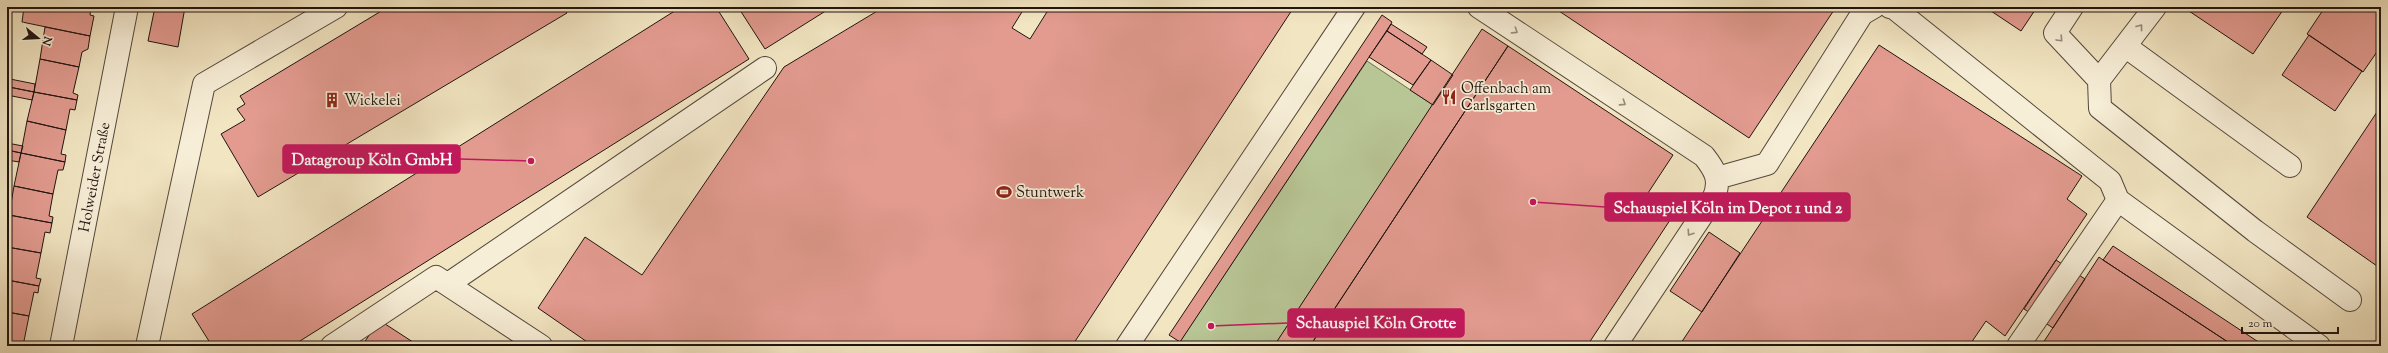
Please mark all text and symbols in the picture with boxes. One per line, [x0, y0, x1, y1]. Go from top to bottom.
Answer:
north arrow [18, 18, 58, 58]
one-way arrow [2135, 24, 2142, 31]
one-way arrow [1511, 26, 1518, 34]
text: N [38, 33, 56, 48]
one-way arrow [2055, 34, 2063, 42]
place label: Offenbach am Carlsgarten [1461, 79, 1552, 117]
restaurant icon: Offenbach am Carlsgarten [1440, 88, 1458, 106]
building icon: Wickelei [323, 91, 341, 109]
place label: Wickelei [344, 91, 401, 112]
one-way arrow [1619, 98, 1626, 105]
street label: Holweider Straße [75, 120, 116, 234]
callout: Datagroup Köln GmbH [283, 145, 460, 173]
text: Datagroup Köln GmbH [291, 150, 453, 173]
sports icon: Stuntwerk [995, 183, 1013, 201]
place label: Stuntwerk [1016, 183, 1084, 204]
callout: Schauspiel Köln im Depot 1 und 2 [1605, 193, 1850, 221]
text: Schauspiel Köln im Depot 1 und 2 [1613, 198, 1843, 221]
one-way arrow [1687, 229, 1695, 236]
callout: Schauspiel Köln Grotte [1288, 309, 1464, 337]
scale bar [2242, 309, 2338, 335]
text: Schauspiel Köln Grotte [1296, 313, 1457, 336]
text: 20 m [2248, 315, 2273, 333]

